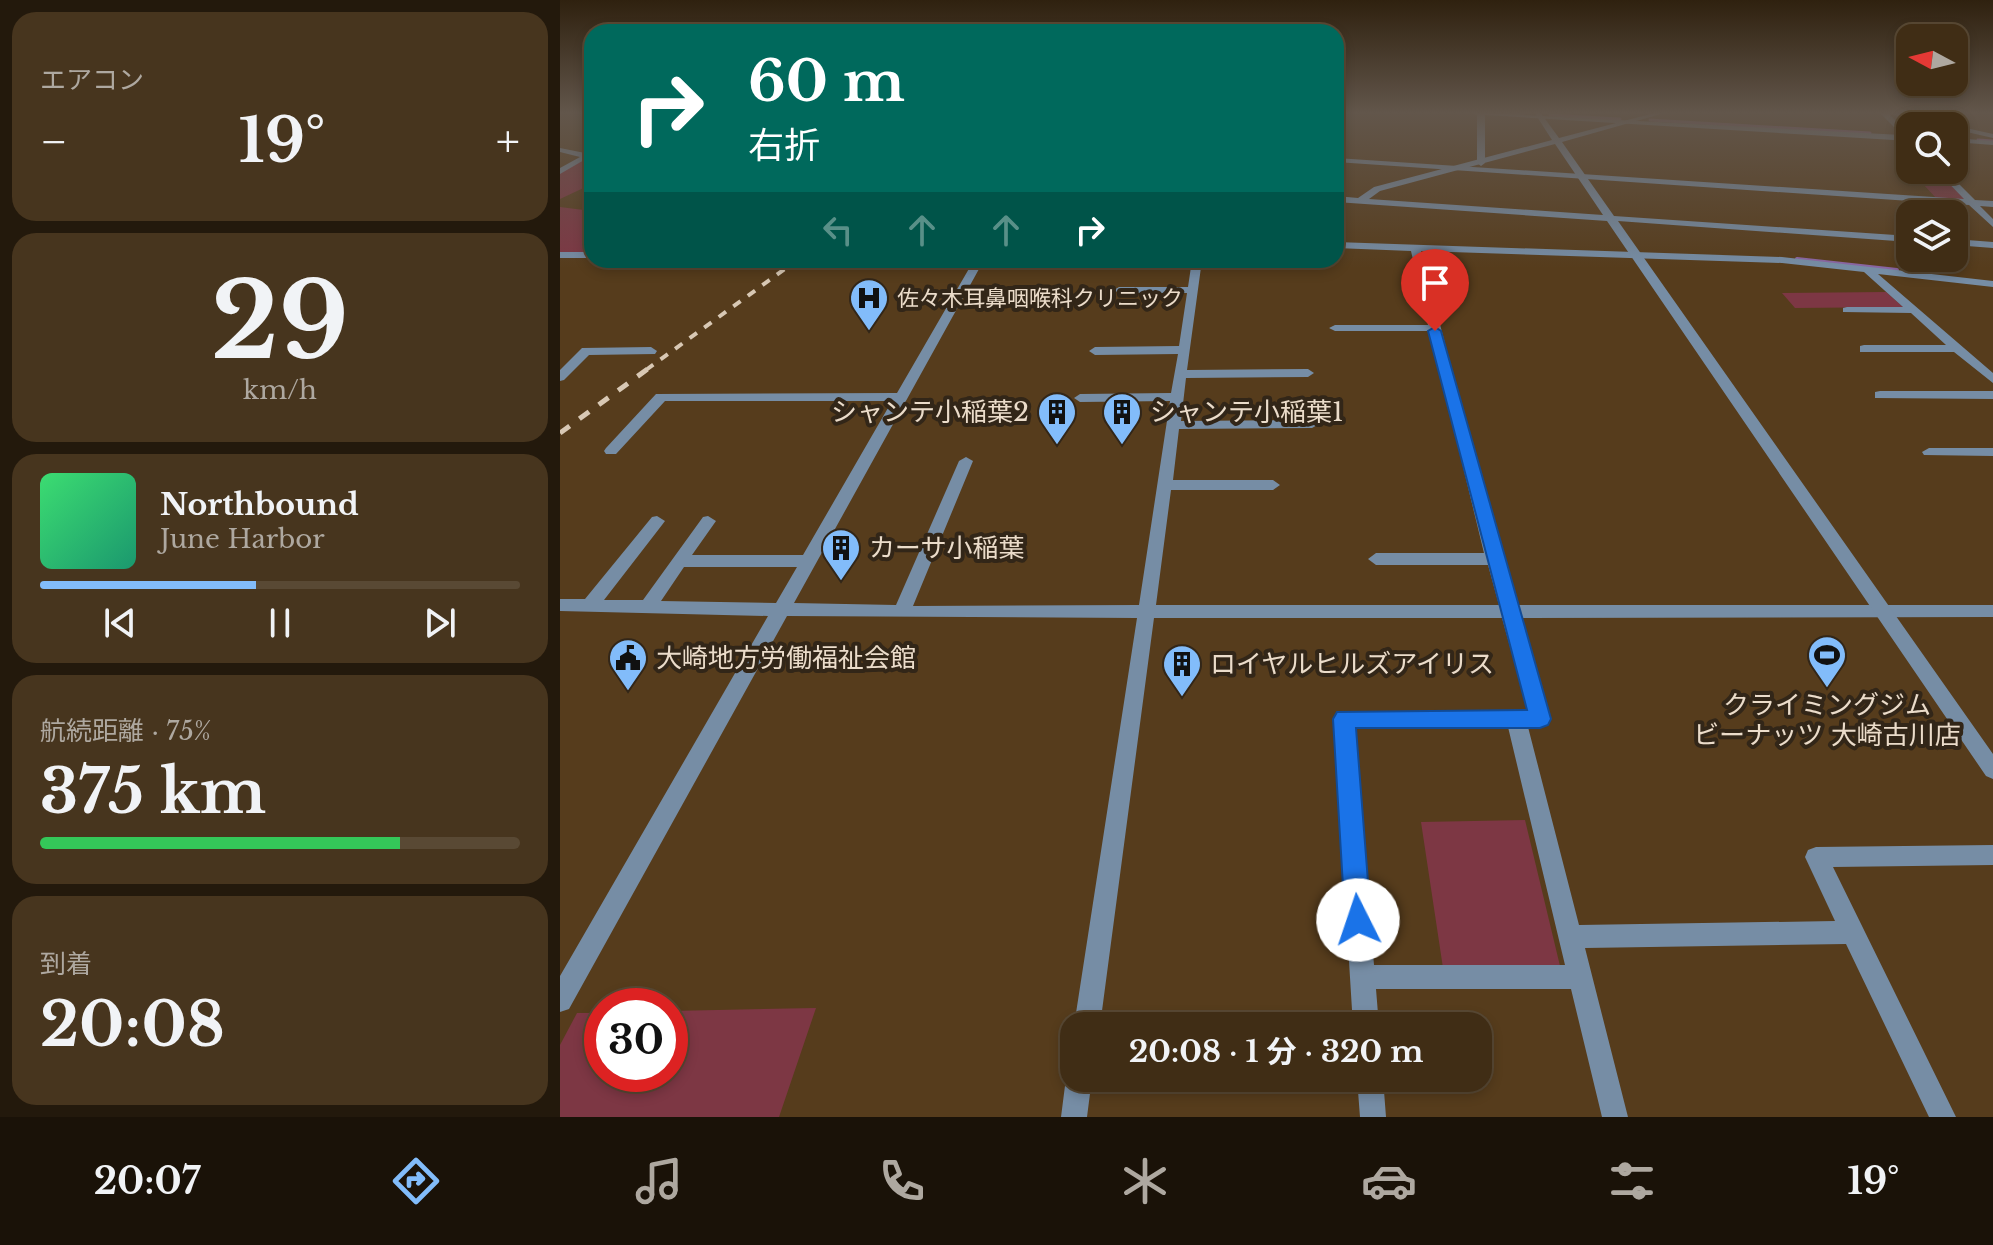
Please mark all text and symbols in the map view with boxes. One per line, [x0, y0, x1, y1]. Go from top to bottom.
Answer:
north arrow [1896, 24, 1968, 96]
map controls [1896, 24, 1968, 272]
text: 60 m [748, 47, 905, 116]
icon: right [616, 56, 720, 160]
text: エアコン [40, 64, 144, 96]
text: 19° [239, 104, 325, 178]
button: search [1896, 112, 1968, 184]
text: − [40, 114, 68, 169]
text: + [496, 114, 520, 169]
text: 右折 [748, 123, 820, 168]
button: layers [1896, 200, 1968, 272]
icon: left [816, 208, 860, 252]
icon: ahead [900, 208, 944, 252]
icon: ahead [984, 208, 1028, 252]
icon: right [1068, 208, 1112, 252]
pin [1401, 249, 1469, 331]
text: 29 [211, 257, 349, 386]
icon: arrive [1413, 261, 1457, 305]
hospital icon: 佐々木耳鼻咽喉科クリニック [848, 277, 890, 332]
place label: 佐々木耳鼻咽喉科クリニック [897, 285, 1183, 312]
text: km/h [243, 374, 317, 406]
building icon: シャンテ小稲葉2 [1036, 391, 1078, 446]
building icon: シャンテ小稲葉1 [1101, 391, 1143, 446]
place label: シャンテ小稲葉2 [831, 396, 1029, 428]
place label: シャンテ小稲葉1 [1150, 396, 1344, 428]
text: Northbound [160, 486, 359, 523]
text: June Harbor [160, 523, 325, 555]
building icon: カーサ小稲葉 [820, 527, 862, 582]
place label: カーサ小稲葉 [869, 532, 1024, 564]
icon: previous [98, 601, 142, 645]
icon: pause [258, 601, 302, 645]
icon: next [418, 601, 462, 645]
sports icon: クライミングジム ビーナッツ 大崎古川店 [1806, 634, 1848, 689]
public building icon: 大崎地方労働福祉会館 [607, 637, 649, 692]
place label: 大崎地方労働福祉会館 [656, 642, 916, 674]
building icon: ロイヤルヒルズアイリス [1161, 643, 1203, 698]
place label: ロイヤルヒルズアイリス [1210, 648, 1494, 680]
place label: クライミングジム ビーナッツ 大崎古川店 [1693, 689, 1961, 751]
text: 航続距離 · 75% [40, 715, 211, 747]
text: 375 km [40, 755, 266, 829]
position arrow [1316, 878, 1400, 962]
text: 到着 [40, 948, 92, 980]
text: 20:08 [40, 988, 225, 1062]
speed limit sign: 30 [584, 988, 688, 1092]
text: 20:08 · 1 分 · 320 m [1129, 1033, 1423, 1070]
icon: directions [388, 1153, 444, 1209]
icon: music [631, 1153, 687, 1209]
icon: phone [874, 1153, 930, 1209]
icon: climate [1117, 1153, 1173, 1209]
icon: car [1361, 1153, 1417, 1209]
icon: filters [1604, 1153, 1660, 1209]
text: 20:07 [94, 1159, 200, 1204]
text: 19° [1847, 1159, 1899, 1204]

